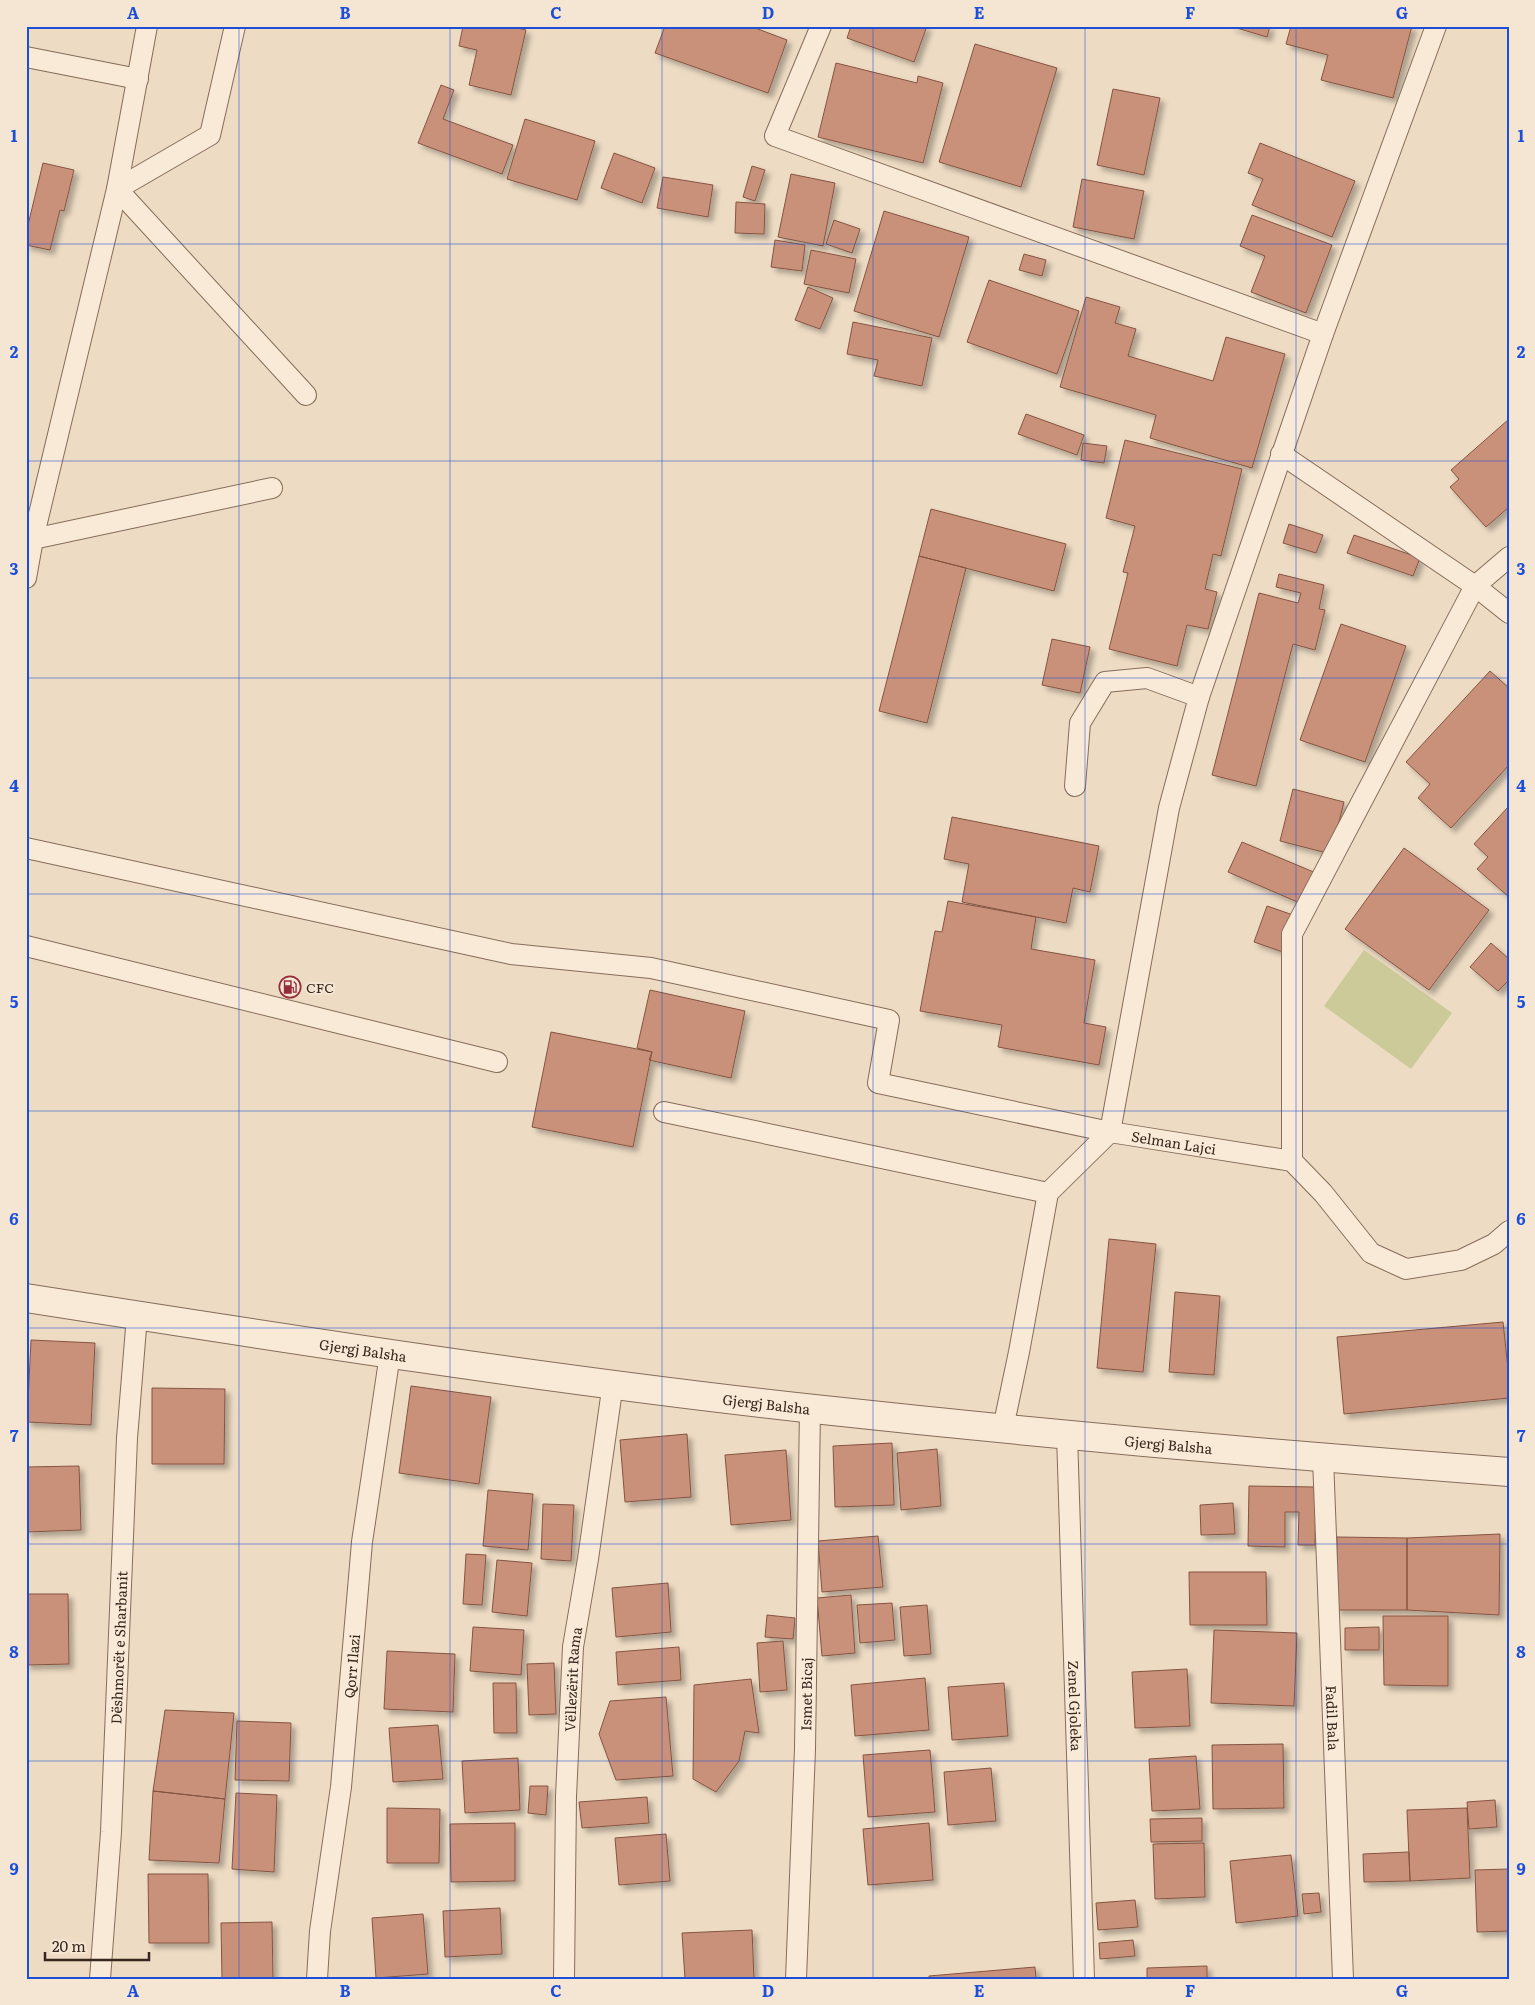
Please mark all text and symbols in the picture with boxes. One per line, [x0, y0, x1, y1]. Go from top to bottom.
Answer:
text: A [127, 0, 139, 24]
text: B [339, 0, 351, 24]
text: C [550, 0, 562, 24]
text: D [762, 0, 774, 24]
text: E [974, 0, 985, 24]
text: F [1185, 0, 1195, 24]
text: G [1396, 0, 1408, 24]
text: 1 [11, 123, 18, 147]
text: 1 [1518, 123, 1525, 147]
text: 2 [10, 339, 19, 363]
text: 2 [1517, 339, 1526, 363]
text: 3 [10, 556, 19, 580]
text: 3 [1517, 556, 1526, 580]
text: 4 [9, 773, 19, 797]
text: 4 [1516, 773, 1526, 797]
fuel station icon: CFC [278, 975, 302, 999]
place label: CFC [306, 977, 334, 997]
text: 5 [10, 989, 19, 1013]
text: 5 [1517, 989, 1526, 1013]
street label: Selman Lajci [1130, 1126, 1218, 1159]
text: 6 [9, 1206, 19, 1230]
text: 6 [1516, 1206, 1526, 1230]
street label: Gjergj Balsha [318, 1333, 409, 1366]
street label: Gjergj Balsha [721, 1389, 812, 1419]
text: 7 [10, 1423, 19, 1447]
text: 7 [1517, 1423, 1526, 1447]
street label: Gjergj Balsha [1124, 1430, 1214, 1458]
street label: Dëshmorët e Sharbanit [105, 1570, 132, 1725]
street label: Vëllezërit Rama [559, 1625, 586, 1732]
street label: Qorr Ilazi [339, 1633, 364, 1699]
text: 8 [9, 1639, 19, 1663]
text: 8 [1516, 1639, 1526, 1663]
street label: Ismet Bicaj [795, 1657, 816, 1731]
street label: Zenel Gjoleka [1064, 1660, 1087, 1752]
street label: Fadil Bala [1322, 1685, 1344, 1751]
text: 9 [9, 1856, 19, 1880]
text: 9 [1516, 1856, 1526, 1880]
scale bar [45, 1930, 149, 1962]
text: 20 m [52, 1934, 86, 1957]
text: A [127, 1978, 139, 2002]
text: B [339, 1978, 351, 2002]
text: C [550, 1978, 562, 2002]
text: D [762, 1978, 774, 2002]
text: E [974, 1978, 985, 2002]
text: F [1185, 1978, 1195, 2002]
text: G [1396, 1978, 1408, 2002]

